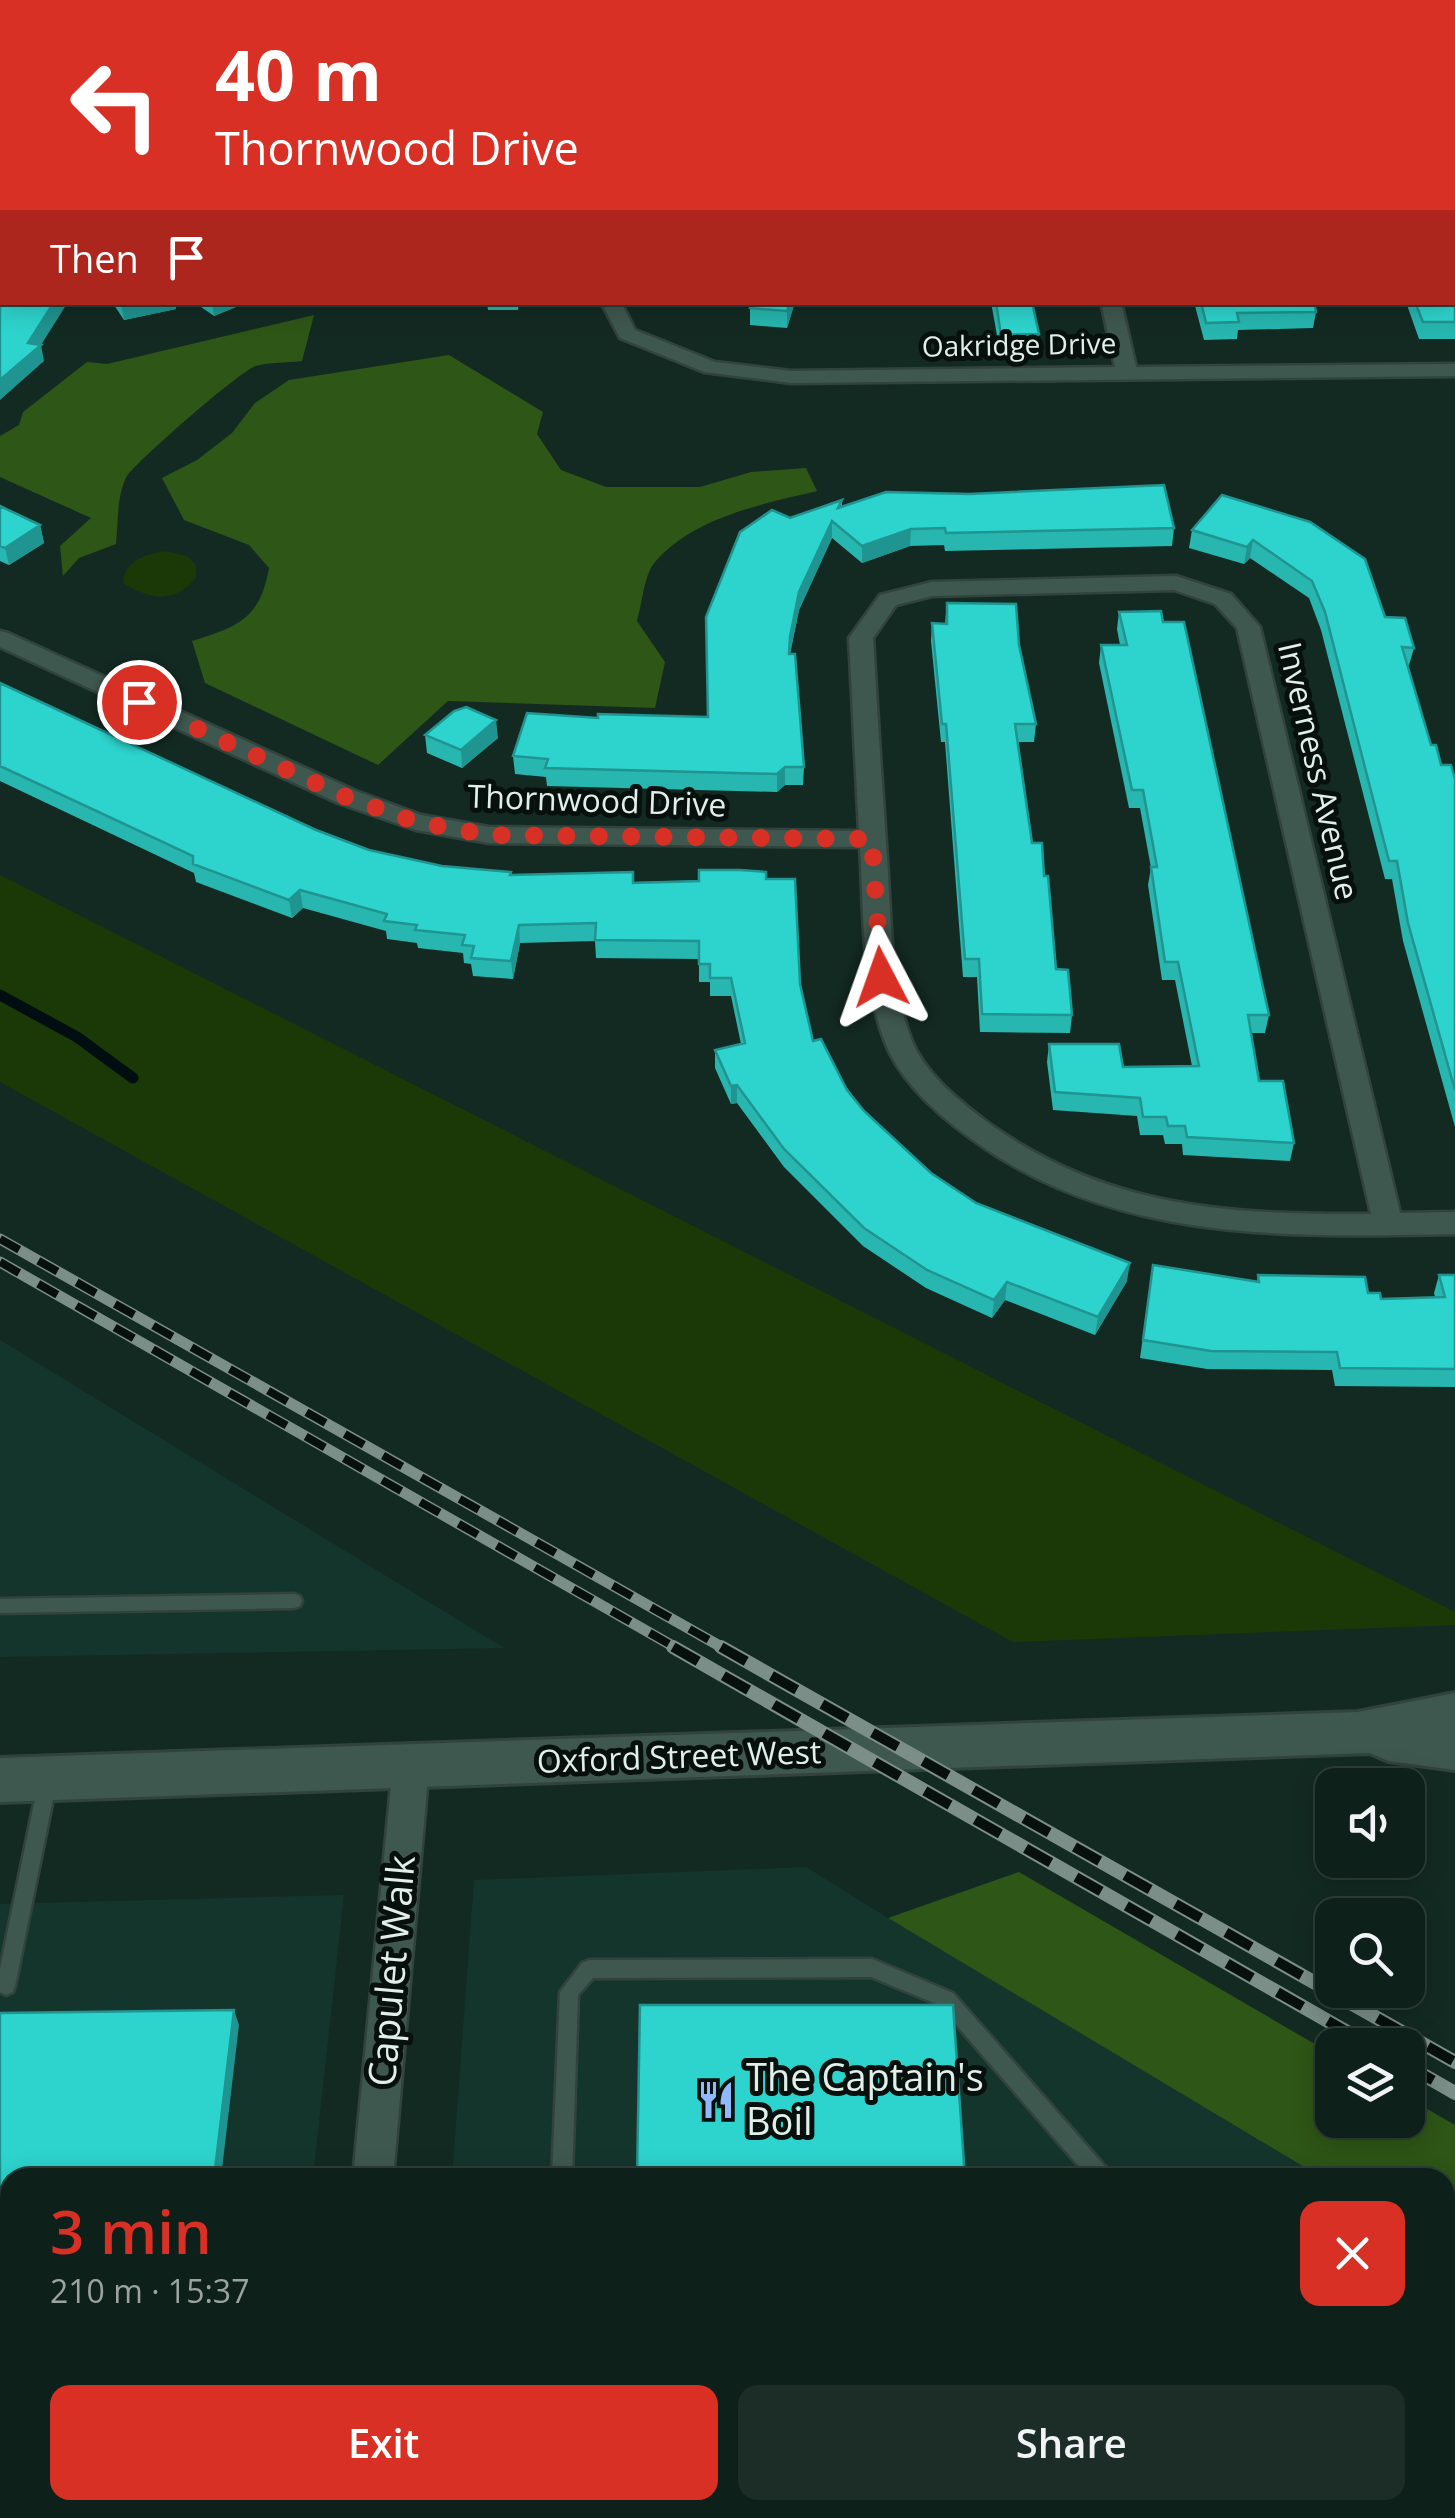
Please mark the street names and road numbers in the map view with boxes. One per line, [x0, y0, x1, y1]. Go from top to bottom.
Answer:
street label: Oakridge Drive [921, 323, 1117, 365]
street label: Inverness Avenue [1269, 637, 1370, 904]
street label: Thornwood Drive [467, 773, 727, 826]
street label: Oxford Street West [536, 1729, 822, 1782]
street label: Capulet Walk [354, 1853, 426, 2089]

